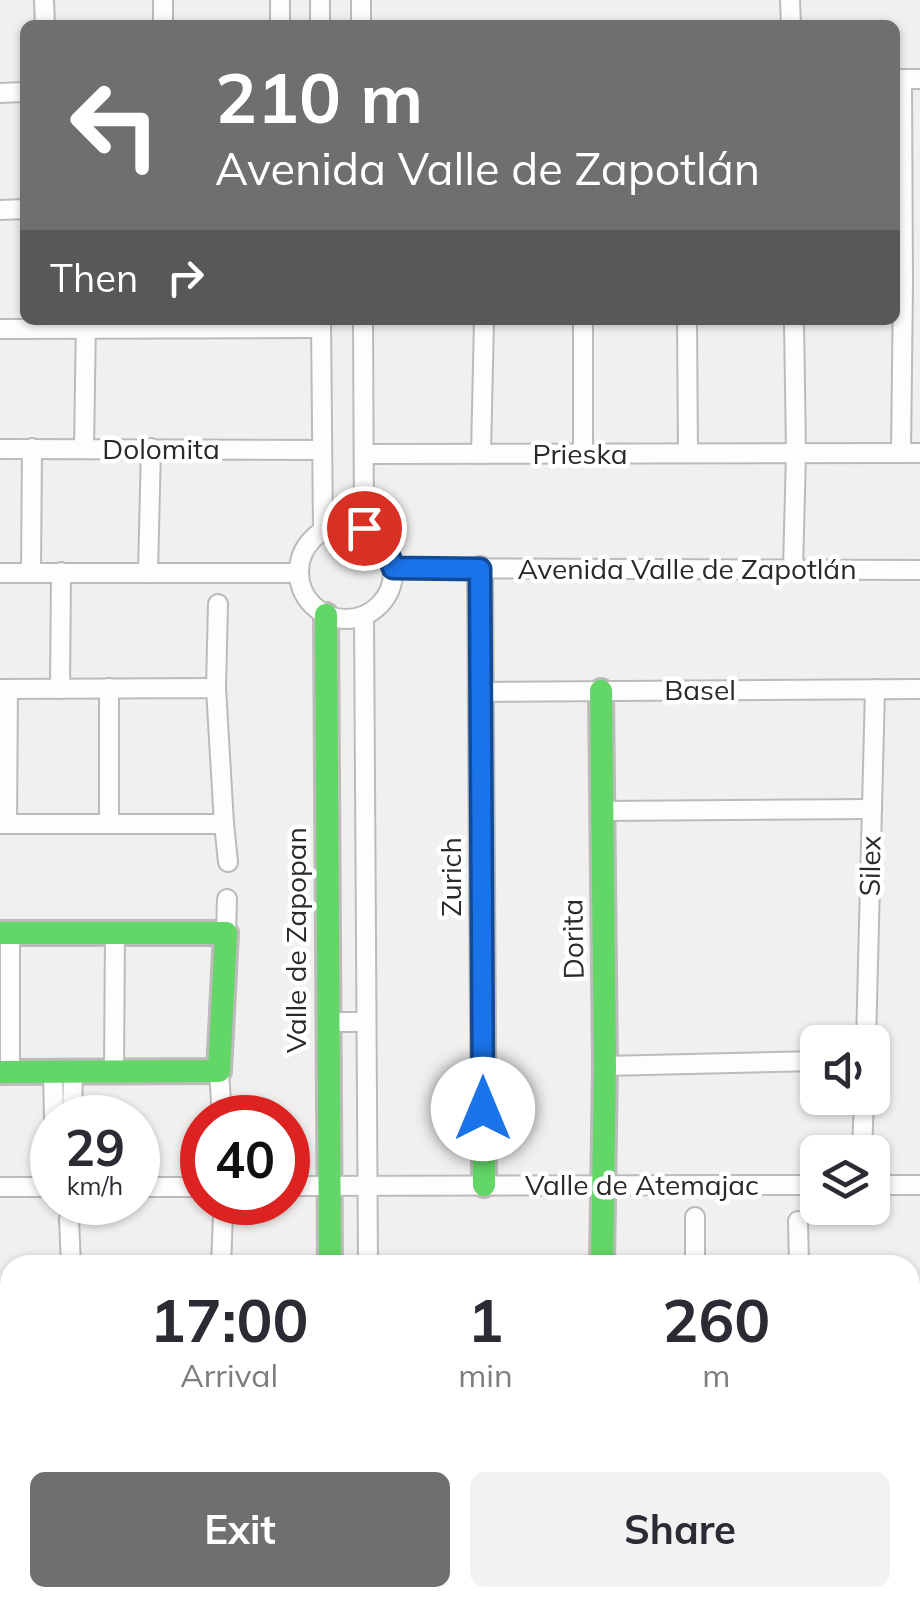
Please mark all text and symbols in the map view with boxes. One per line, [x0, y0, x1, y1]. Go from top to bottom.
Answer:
text: 210 m [215, 53, 423, 141]
icon: left [50, 60, 180, 190]
text: Avenida Valle de Zapotlán [215, 140, 760, 196]
icon: right [158, 250, 213, 305]
text: Then [50, 254, 138, 302]
street label: Dolomita [102, 431, 220, 466]
street label: Prieska [533, 436, 627, 471]
pin [322, 486, 407, 571]
icon: arrive [337, 501, 392, 556]
street label: Avenida Valle de Zapotlán [517, 551, 857, 586]
street label: Basel [664, 672, 736, 707]
street label: Valle de Zapopan [278, 827, 313, 1053]
street label: Silex [851, 835, 888, 897]
street label: Zurich [433, 837, 468, 917]
street label: Dorita [554, 899, 591, 979]
map controls [800, 1025, 890, 1225]
button: sound [800, 1025, 890, 1115]
position arrow [431, 1057, 535, 1161]
speed limit sign: 40 [180, 1095, 310, 1225]
text: 29 [65, 1116, 125, 1179]
button: layers [800, 1135, 890, 1225]
street label: Valle de Atemajac [525, 1167, 759, 1202]
text: km/h [67, 1170, 123, 1201]
text: 17:00 [150, 1282, 309, 1357]
text: 1 [467, 1282, 503, 1357]
text: 260 [662, 1282, 770, 1357]
text: Arrival [180, 1355, 278, 1395]
text: min [458, 1355, 513, 1395]
text: m [702, 1355, 730, 1395]
button: Exit [30, 1472, 450, 1587]
button: Share [470, 1472, 890, 1587]

